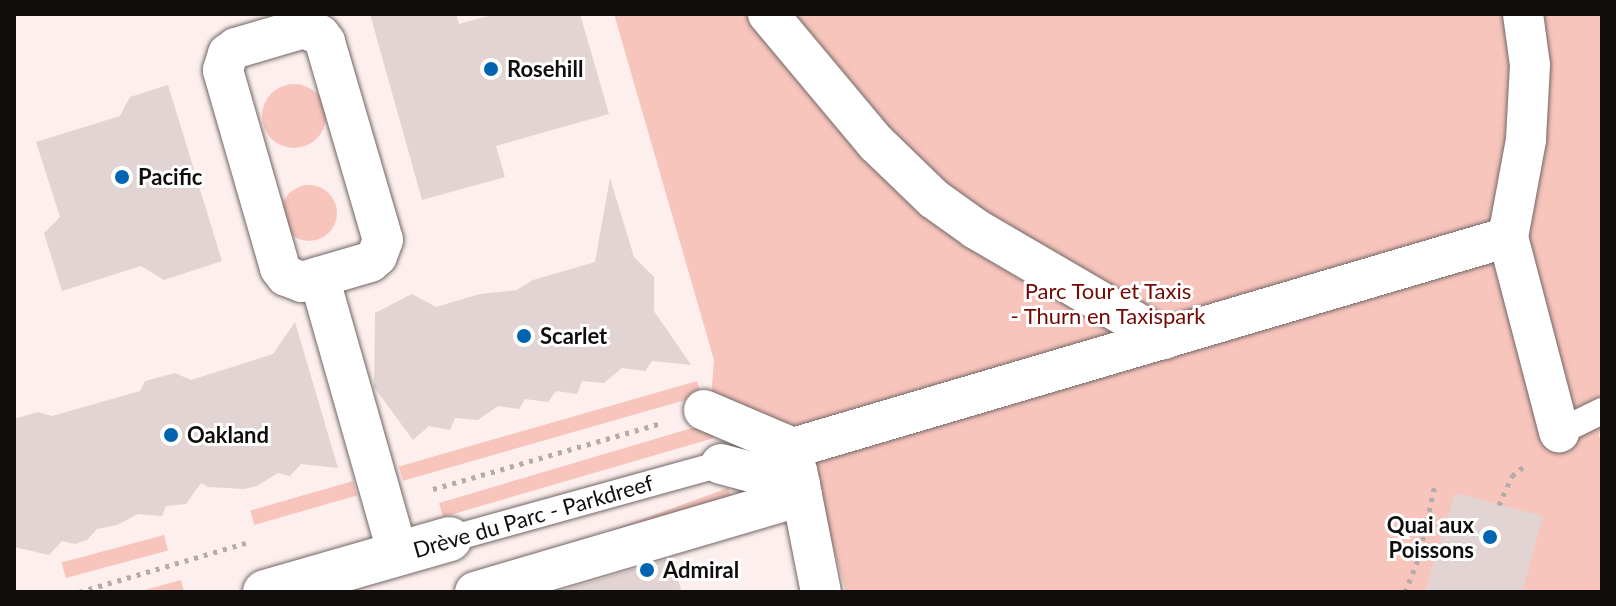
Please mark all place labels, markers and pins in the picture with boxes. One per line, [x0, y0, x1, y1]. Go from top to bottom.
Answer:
place label: Rosehill [507, 56, 583, 82]
marker: Rosehill [482, 60, 500, 78]
place label: Pacific [138, 164, 202, 190]
marker: Pacific [113, 168, 131, 186]
place label: Scarlet [540, 323, 607, 349]
marker: Scarlet [515, 327, 533, 345]
place label: Oakland [187, 422, 269, 448]
marker: Oakland [162, 426, 180, 444]
place label: Quai aux Poissons [1387, 511, 1474, 562]
marker: Quai aux Poissons [1481, 528, 1499, 546]
place label: Admiral [663, 557, 739, 583]
marker: Admiral [638, 561, 656, 579]

